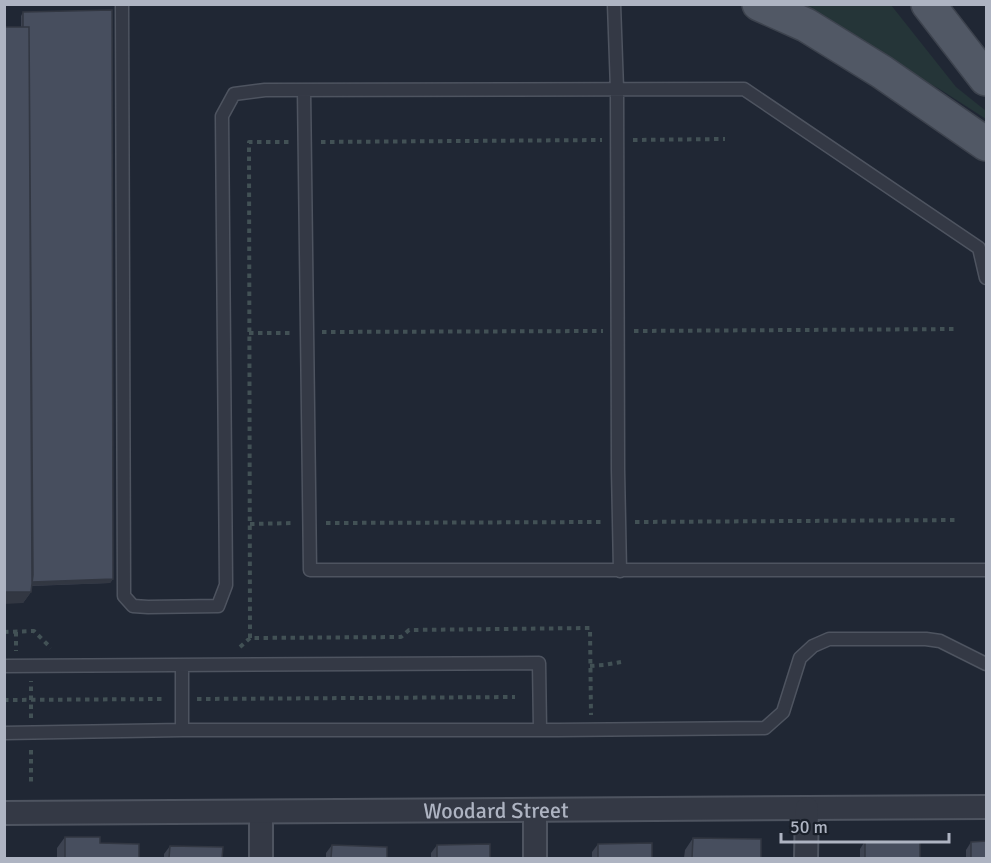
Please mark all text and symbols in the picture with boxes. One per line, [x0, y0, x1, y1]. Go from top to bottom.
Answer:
street label: Woodard Street [423, 797, 569, 824]
scale bar [781, 806, 949, 844]
text: 50 m [790, 816, 828, 838]

